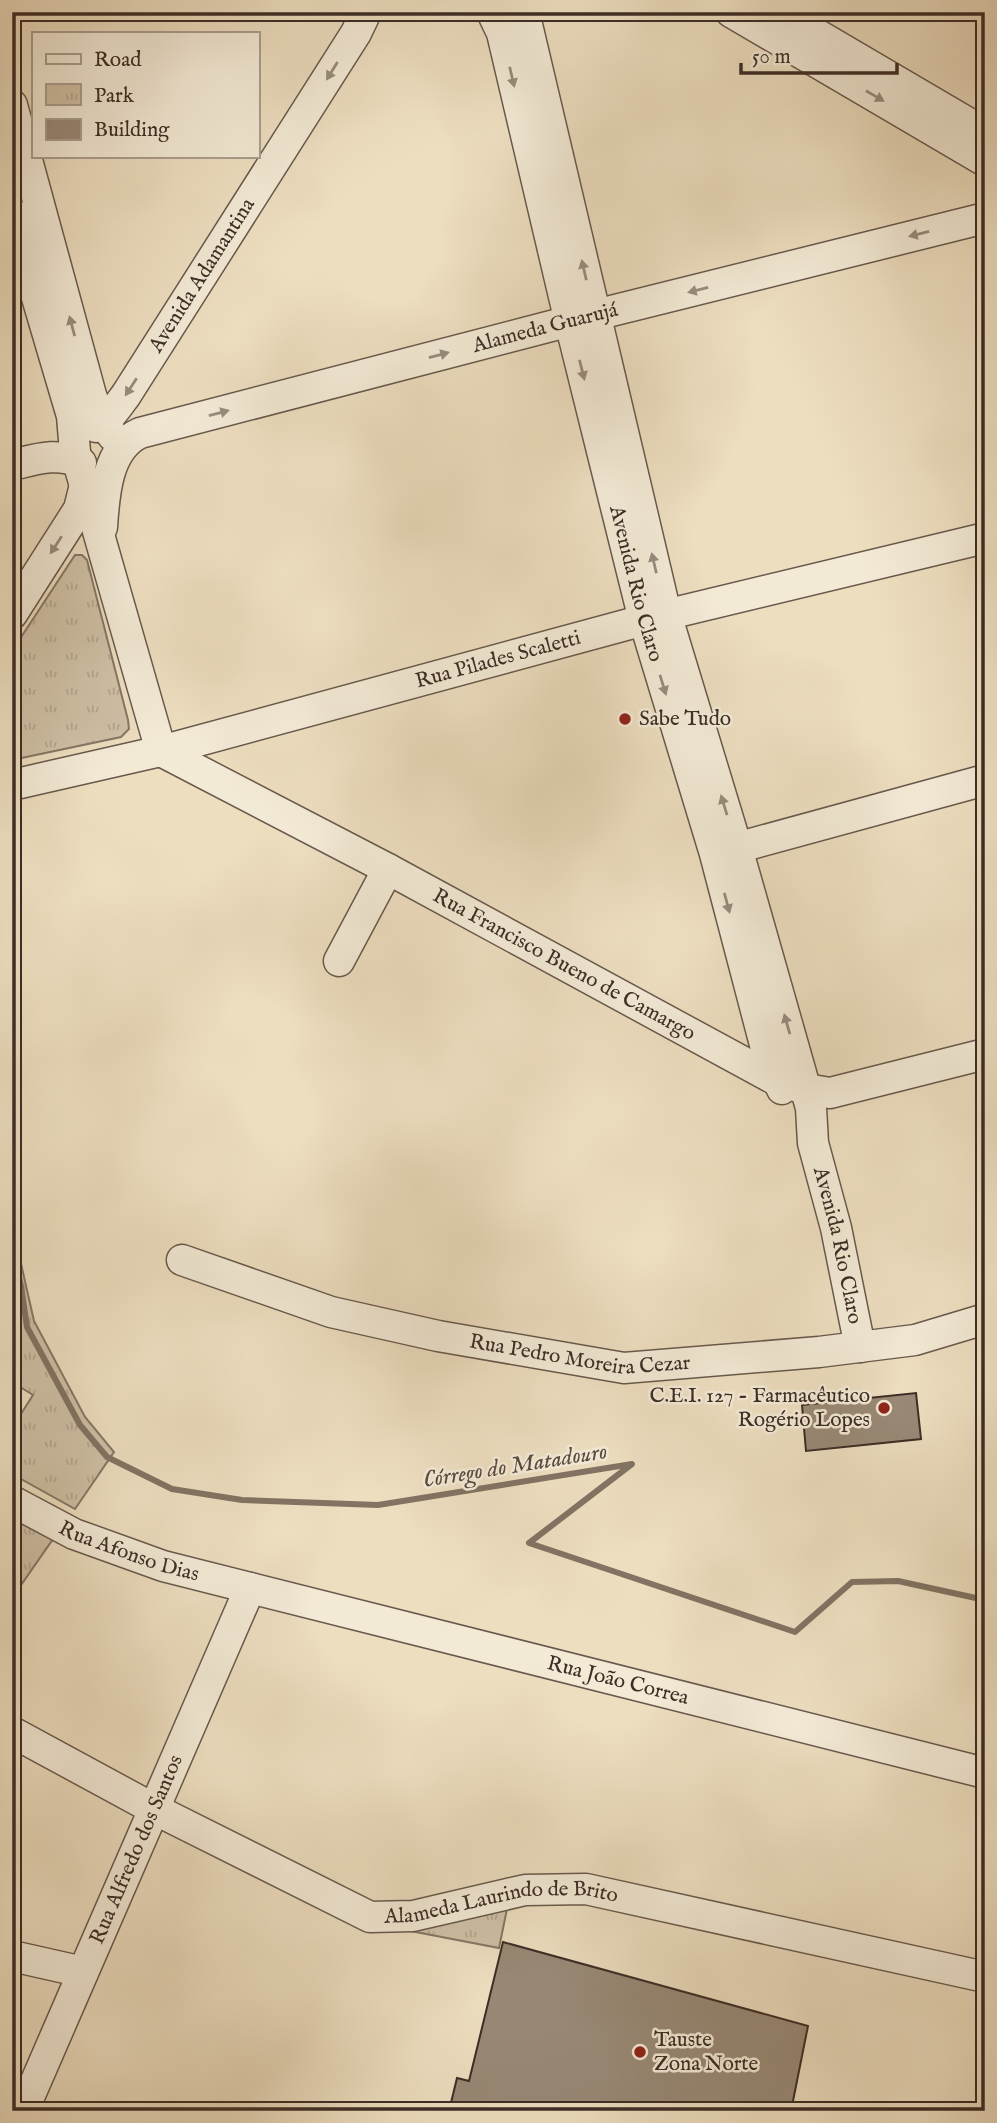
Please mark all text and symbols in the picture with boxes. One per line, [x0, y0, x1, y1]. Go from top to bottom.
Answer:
legend [32, 32, 259, 158]
scale bar [741, 32, 897, 76]
text: 50 m [752, 44, 791, 71]
text: Road [94, 47, 142, 74]
one-way arrow [325, 61, 338, 81]
one-way arrow [507, 66, 518, 88]
text: Park [94, 83, 135, 110]
one-way arrow [865, 89, 884, 102]
text: Building [94, 117, 170, 144]
street label: Avenida Adamantina [142, 192, 262, 359]
one-way arrow [907, 229, 929, 240]
one-way arrow [578, 259, 589, 281]
one-way arrow [687, 285, 709, 296]
street label: Alameda Guarujá [469, 296, 622, 360]
one-way arrow [67, 315, 77, 336]
one-way arrow [428, 349, 450, 360]
one-way arrow [577, 359, 588, 381]
one-way arrow [124, 377, 137, 397]
one-way arrow [209, 407, 230, 417]
street label: Avenida Rio Claro [602, 502, 669, 665]
one-way arrow [50, 536, 63, 555]
one-way arrow [648, 552, 659, 574]
street label: Rua Pilades Scaletti [412, 624, 584, 695]
one-way arrow [659, 675, 669, 696]
place label: Sabe Tudo [639, 706, 731, 733]
marker: Sabe Tudo [617, 711, 633, 727]
one-way arrow [718, 794, 728, 815]
street label: Rua Francisco Bueno de Camargo [428, 882, 700, 1047]
one-way arrow [722, 892, 733, 914]
one-way arrow [781, 1012, 792, 1034]
street label: Avenida Rio Claro [806, 1163, 869, 1326]
street label: Rua Pedro Moreira Cezar [467, 1328, 692, 1382]
place label: C.E.I. 127 - Farmacêutico Rogério Lopes [650, 1383, 870, 1434]
marker: C.E.I. 127 - Farmacêutico Rogério Lopes [876, 1400, 892, 1416]
water label: Córrego do Matadouro [421, 1437, 609, 1496]
street label: Rua Afonso Dias [54, 1515, 202, 1588]
street label: Rua João Correa [544, 1650, 693, 1712]
street label: Rua Alfredo dos Santos [83, 1751, 189, 1948]
street label: Alameda Laurindo de Brito [383, 1875, 621, 1930]
place label: Tauste Zona Norte [654, 2027, 759, 2078]
marker: Tauste Zona Norte [632, 2044, 648, 2060]

